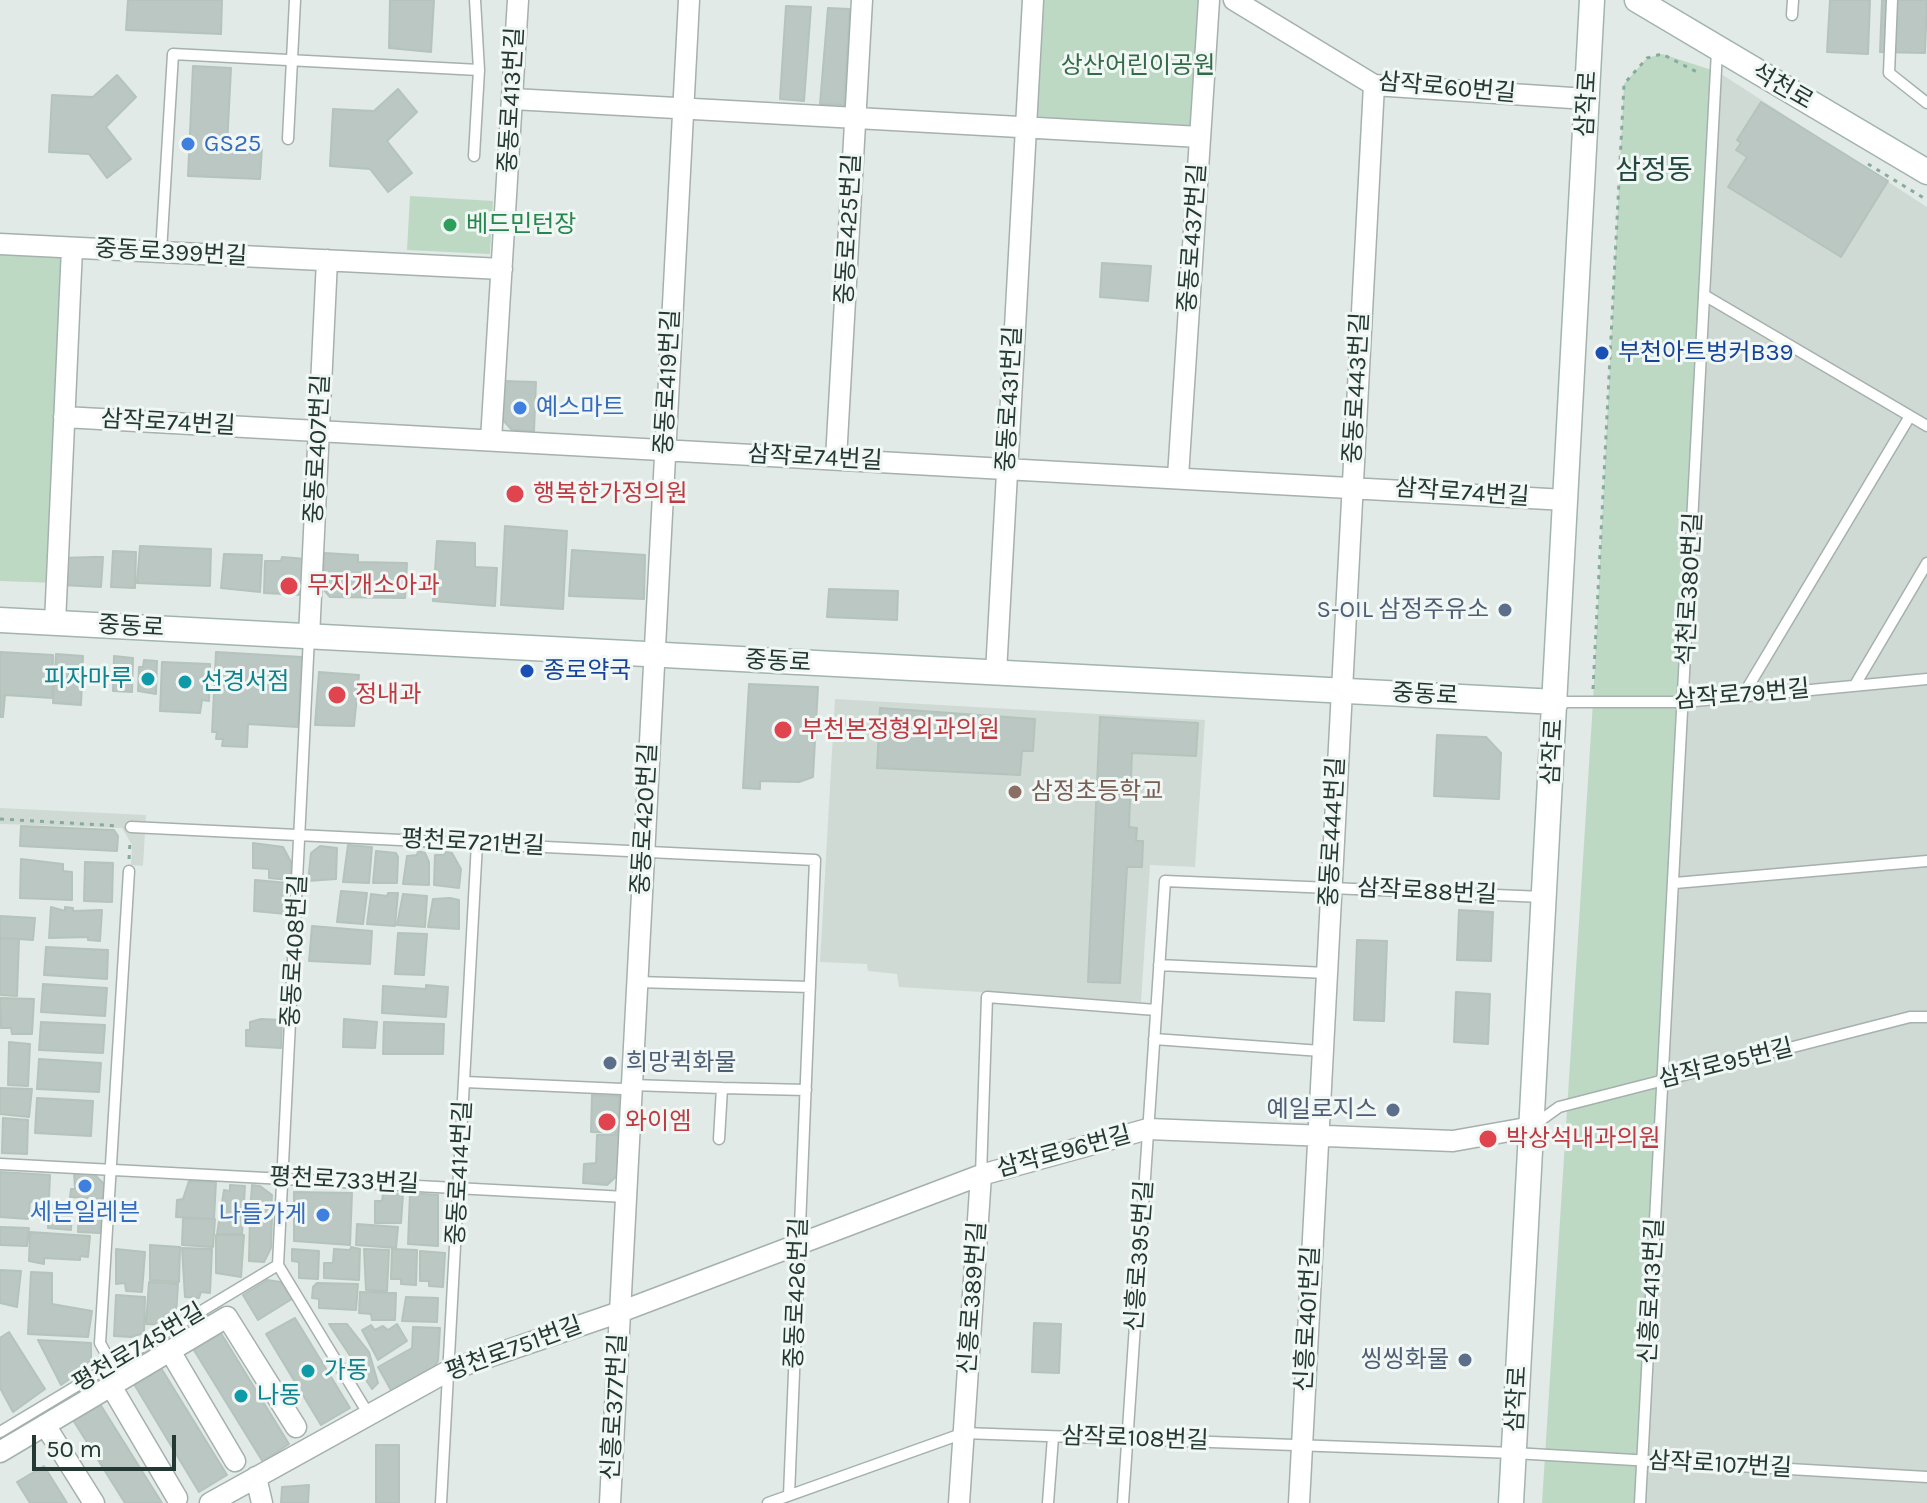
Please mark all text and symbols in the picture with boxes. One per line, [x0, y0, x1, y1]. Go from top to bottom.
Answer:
street label: 중동로413번길 [494, 26, 530, 174]
park label: 상산어린이공원 [1061, 52, 1215, 80]
street label: 석천로 [1746, 58, 1818, 116]
street label: 삼작로60번길 [1377, 68, 1517, 108]
street label: 삼작로 [1571, 70, 1603, 138]
place label: GS25 [204, 130, 261, 158]
marker: GS25 [179, 135, 197, 153]
street label: 중동로425번길 [831, 153, 867, 305]
district label: 삼정동 [1615, 154, 1693, 188]
street label: 중동로437번길 [1173, 163, 1213, 313]
place label: 베드민턴장 [466, 211, 576, 239]
marker: 베드민턴장 [441, 216, 459, 234]
street label: 중동로399번길 [94, 235, 248, 271]
street label: 중동로419번길 [650, 309, 686, 455]
street label: 중동로443번길 [1339, 312, 1375, 464]
street label: 중동로431번길 [992, 325, 1028, 473]
place label: 부천아트벙커B39 [1618, 339, 1793, 367]
marker: 부천아트벙커B39 [1593, 344, 1611, 362]
street label: 중동로407번길 [300, 374, 336, 524]
place label: 예스마트 [536, 394, 624, 422]
marker: 예스마트 [511, 399, 529, 417]
street label: 삼작로74번길 [100, 405, 236, 441]
street label: 삼작로74번길 [747, 440, 883, 476]
street label: 삼작로74번길 [1394, 474, 1530, 512]
place label: 행복한가정의원 [533, 480, 688, 508]
marker: 행복한가정의원 [504, 483, 526, 505]
street label: 석천로380번길 [1672, 512, 1708, 666]
place label: 무지개소아과 [307, 572, 439, 600]
marker: 무지개소아과 [278, 575, 300, 597]
place label: S-OIL 삼정주유소 [1317, 596, 1489, 624]
marker: S-OIL 삼정주유소 [1496, 601, 1514, 619]
street label: 중동로 [97, 611, 165, 643]
street label: 중동로 [744, 646, 812, 678]
place label: 종로약국 [543, 657, 631, 685]
marker: 종로약국 [518, 662, 536, 680]
place label: 피자마루 [44, 665, 132, 693]
place label: 선경서점 [201, 668, 289, 696]
marker: 피자마루 [139, 670, 157, 688]
marker: 선경서점 [176, 673, 194, 691]
street label: 삼작로79번길 [1673, 675, 1811, 715]
street label: 중동로 [1391, 679, 1459, 711]
place label: 정내과 [355, 681, 421, 709]
marker: 정내과 [326, 684, 348, 706]
place label: 부천본정형외과의원 [801, 716, 1000, 744]
street label: 삼작로 [1537, 718, 1569, 786]
marker: 부천본정형외과의원 [772, 719, 794, 741]
street label: 중동로420번길 [627, 742, 663, 896]
street label: 중동로444번길 [1315, 756, 1351, 908]
place label: 삼정초등학교 [1031, 778, 1163, 806]
marker: 삼정초등학교 [1006, 783, 1024, 801]
street label: 평천로721번길 [401, 825, 545, 861]
street label: 중동로408번길 [277, 874, 313, 1028]
street label: 삼작로88번길 [1356, 874, 1498, 910]
street label: 삼작로95번길 [1656, 1033, 1796, 1095]
place label: 희망퀵화물 [626, 1049, 736, 1077]
marker: 희망퀵화물 [601, 1054, 619, 1072]
place label: 예일로지스 [1267, 1096, 1377, 1124]
street label: 중동로414번길 [442, 1100, 478, 1246]
marker: 예일로지스 [1384, 1101, 1402, 1119]
place label: 와이엠 [625, 1108, 691, 1136]
marker: 와이엠 [596, 1111, 618, 1133]
street label: 삼작로96번길 [994, 1120, 1134, 1184]
place label: 박상석내과의원 [1506, 1125, 1661, 1153]
marker: 박상석내과의원 [1477, 1128, 1499, 1150]
street label: 평천로733번길 [268, 1163, 420, 1199]
marker: 세븐일레븐 [76, 1177, 94, 1195]
street label: 신흥로395번길 [1120, 1179, 1160, 1333]
place label: 세븐일레븐 [30, 1199, 140, 1227]
place label: 나들가게 [219, 1201, 307, 1229]
marker: 나들가게 [314, 1206, 332, 1224]
street label: 중동로426번길 [780, 1217, 814, 1369]
street label: 신흥로413번길 [1634, 1217, 1670, 1365]
street label: 신흥로389번길 [953, 1221, 993, 1375]
street label: 신흥로401번길 [1290, 1245, 1326, 1393]
street label: 평천로745번길 [68, 1297, 210, 1399]
street label: 평천로751번길 [442, 1311, 586, 1387]
street label: 신흥로377번길 [597, 1333, 633, 1481]
place label: 씽씽화물 [1361, 1346, 1449, 1374]
marker: 씽씽화물 [1456, 1351, 1474, 1369]
place label: 가동 [324, 1357, 368, 1385]
marker: 가동 [299, 1362, 317, 1380]
street label: 삼작로 [1501, 1365, 1533, 1433]
place label: 나동 [257, 1382, 301, 1410]
marker: 나동 [232, 1387, 250, 1405]
scale bar [36, 1419, 180, 1469]
street label: 삼작로108번길 [1061, 1422, 1209, 1456]
text: 50 m [46, 1435, 102, 1463]
street label: 삼작로107번길 [1647, 1447, 1793, 1483]

